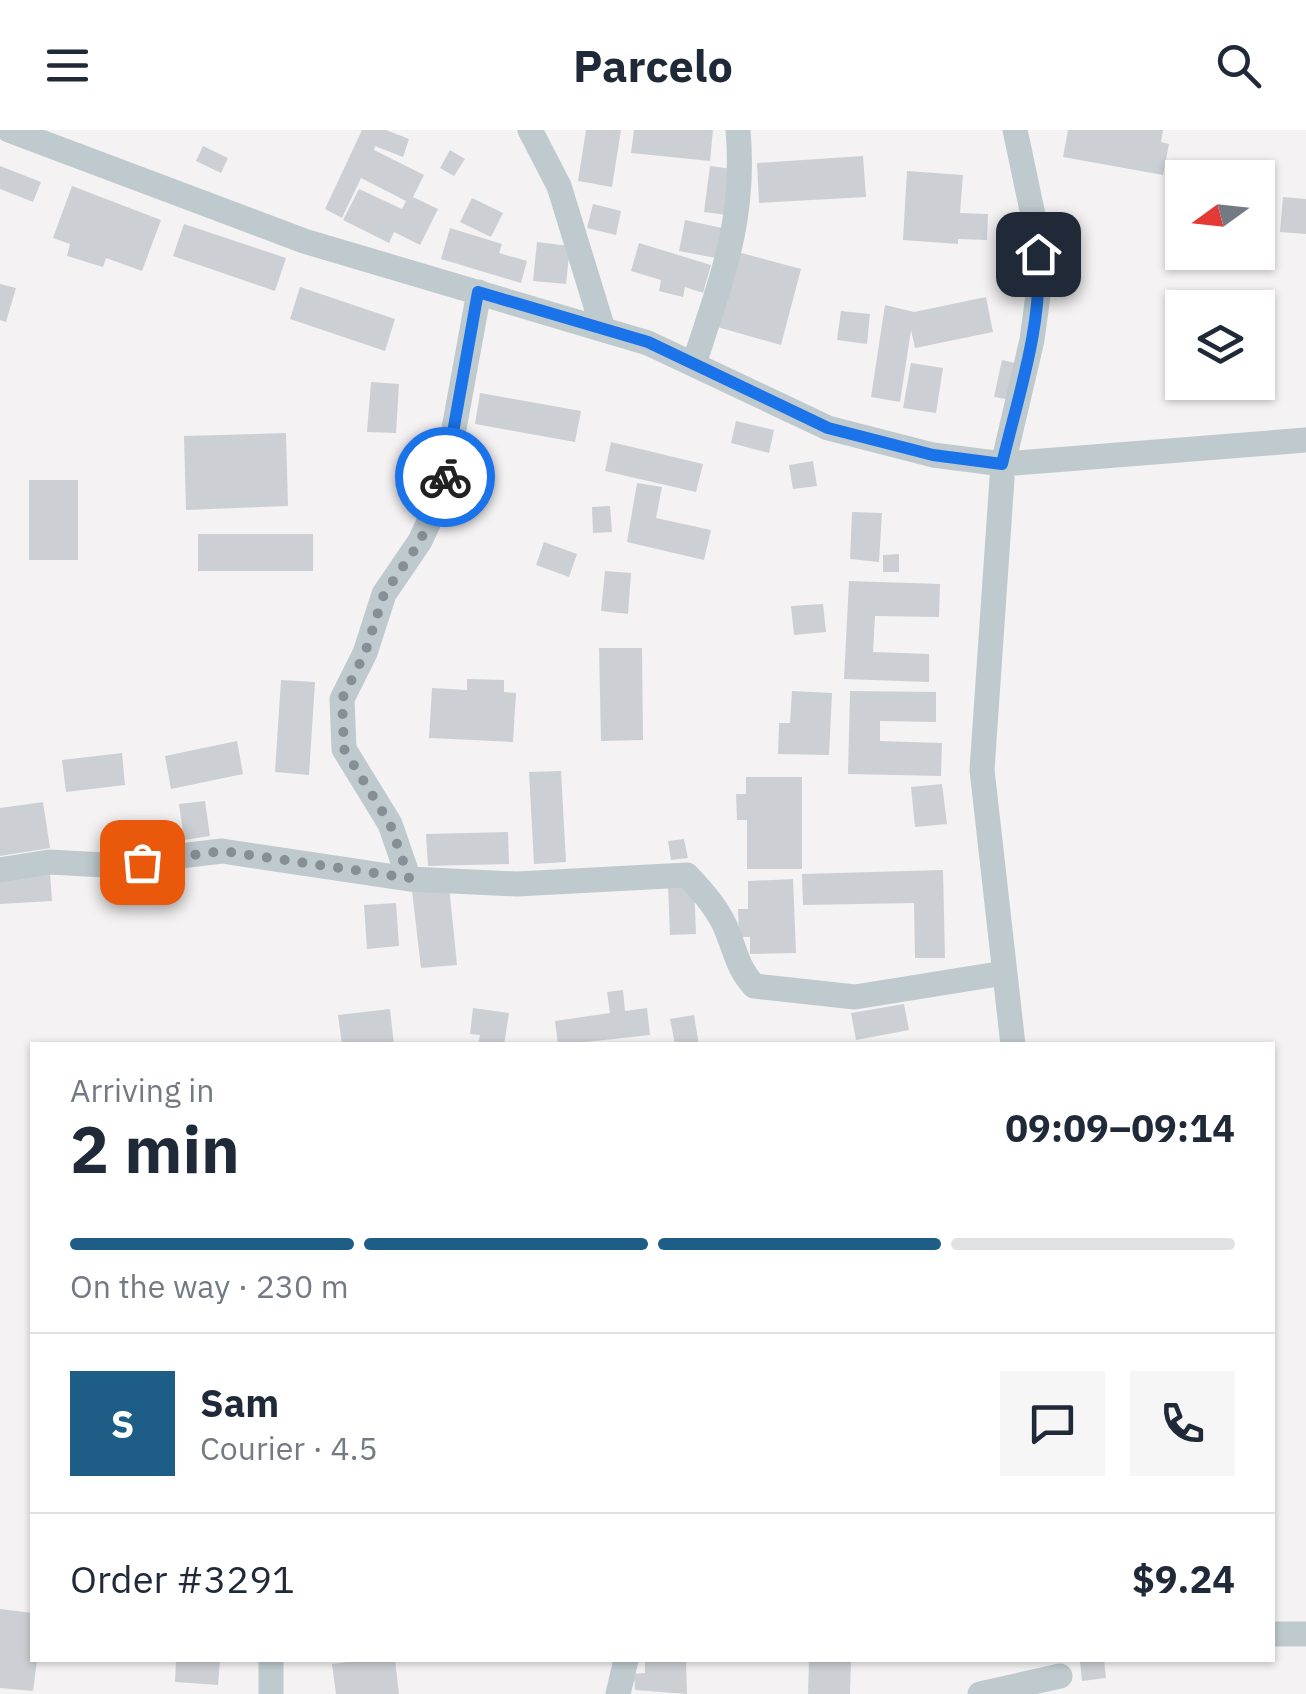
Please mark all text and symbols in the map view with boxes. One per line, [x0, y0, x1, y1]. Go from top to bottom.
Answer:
text: Parcelo [573, 36, 733, 94]
icon: menu [40, 38, 95, 93]
icon: search [1211, 38, 1266, 93]
north arrow [1165, 160, 1275, 270]
map controls [1165, 160, 1275, 400]
pin [996, 212, 1081, 297]
icon: home [1011, 227, 1066, 282]
button: layers [1165, 290, 1275, 400]
courier [395, 427, 495, 527]
icon: bike [418, 450, 473, 505]
pin [100, 820, 185, 905]
icon: bag [115, 835, 170, 890]
text: Arriving in [70, 1069, 215, 1111]
text: 09:09–09:14 [1005, 1103, 1235, 1152]
text: 2 min [70, 1106, 240, 1191]
text: On the way · 230 m [70, 1265, 349, 1307]
button: chat [1000, 1371, 1105, 1476]
button: phone [1130, 1371, 1235, 1476]
text: Sam [200, 1378, 279, 1427]
text: S [111, 1399, 134, 1448]
text: Courier · 4.5 [200, 1427, 378, 1469]
text: Order #3291 [70, 1554, 295, 1603]
text: $9.24 [1132, 1554, 1235, 1603]

